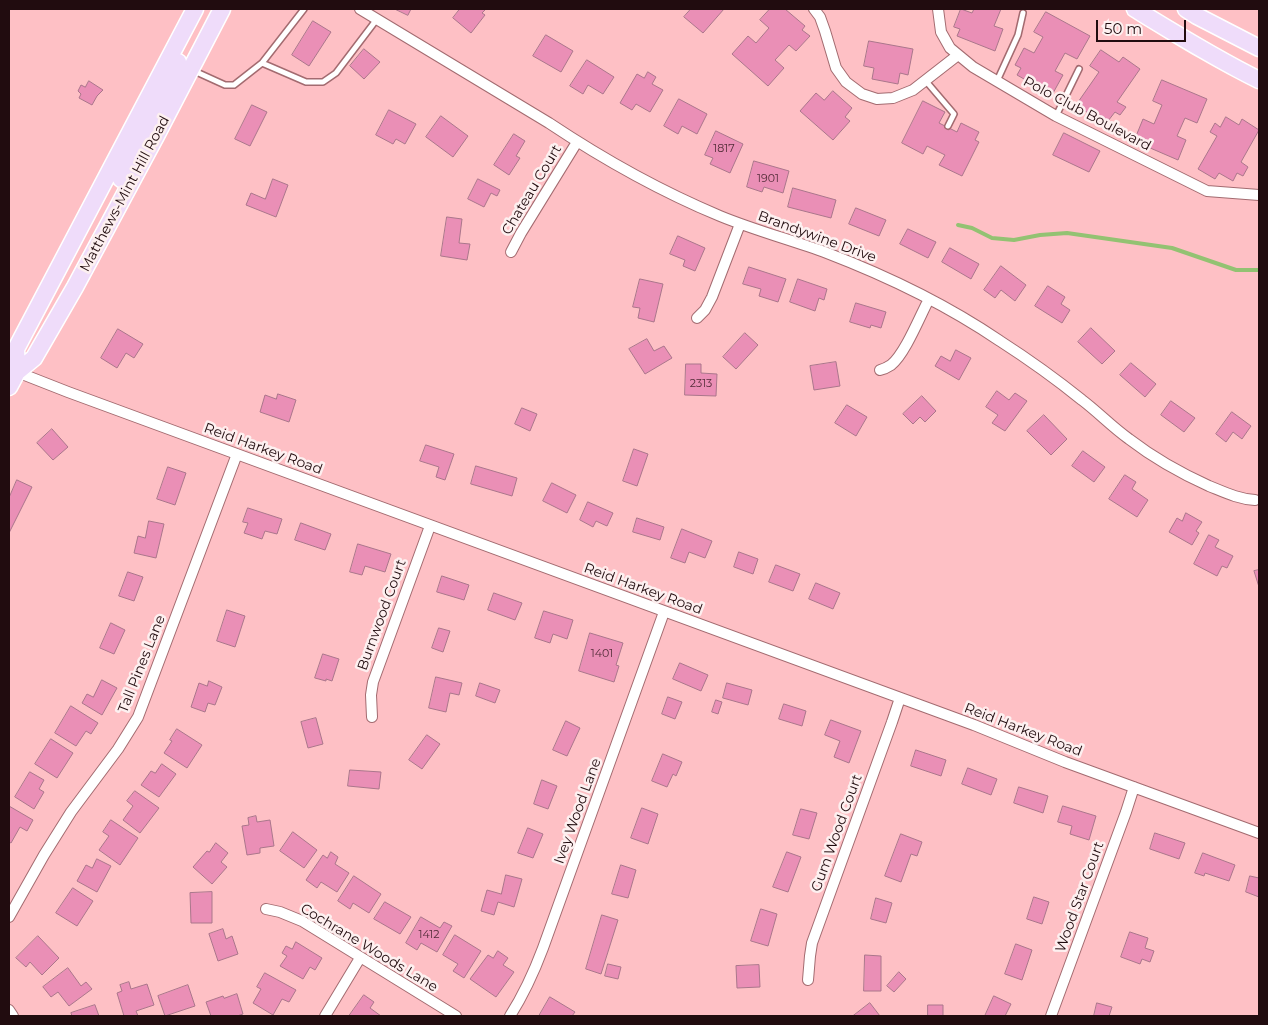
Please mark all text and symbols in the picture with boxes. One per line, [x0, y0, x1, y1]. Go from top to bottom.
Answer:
scale bar [1098, 10, 1188, 42]
text: 50 m [1104, 19, 1142, 38]
street label: Polo Club Boulevard [1020, 73, 1154, 155]
street label: Matthews-Mint Hill Road [77, 113, 173, 275]
street label: Chateau Court [499, 142, 565, 238]
house number: 1817 [713, 142, 735, 156]
house number: 1901 [757, 172, 779, 186]
street label: Brandywine Drive [756, 208, 878, 266]
house number: 2313 [690, 377, 712, 391]
street label: Reid Harkey Road [201, 420, 325, 478]
street label: Burnwood Court [354, 557, 410, 673]
street label: Reid Harkey Road [581, 560, 705, 618]
street label: Tall Pines Lane [115, 613, 169, 715]
house number: 1401 [591, 647, 613, 661]
street label: Reid Harkey Road [962, 700, 1084, 760]
street label: Ivey Wood Lane [551, 756, 605, 866]
street label: Gum Wood Court [808, 772, 866, 894]
street label: Wood Star Court [1052, 839, 1108, 955]
street label: Cochrane Woods Lane [297, 900, 441, 996]
house number: 1412 [418, 928, 440, 942]

